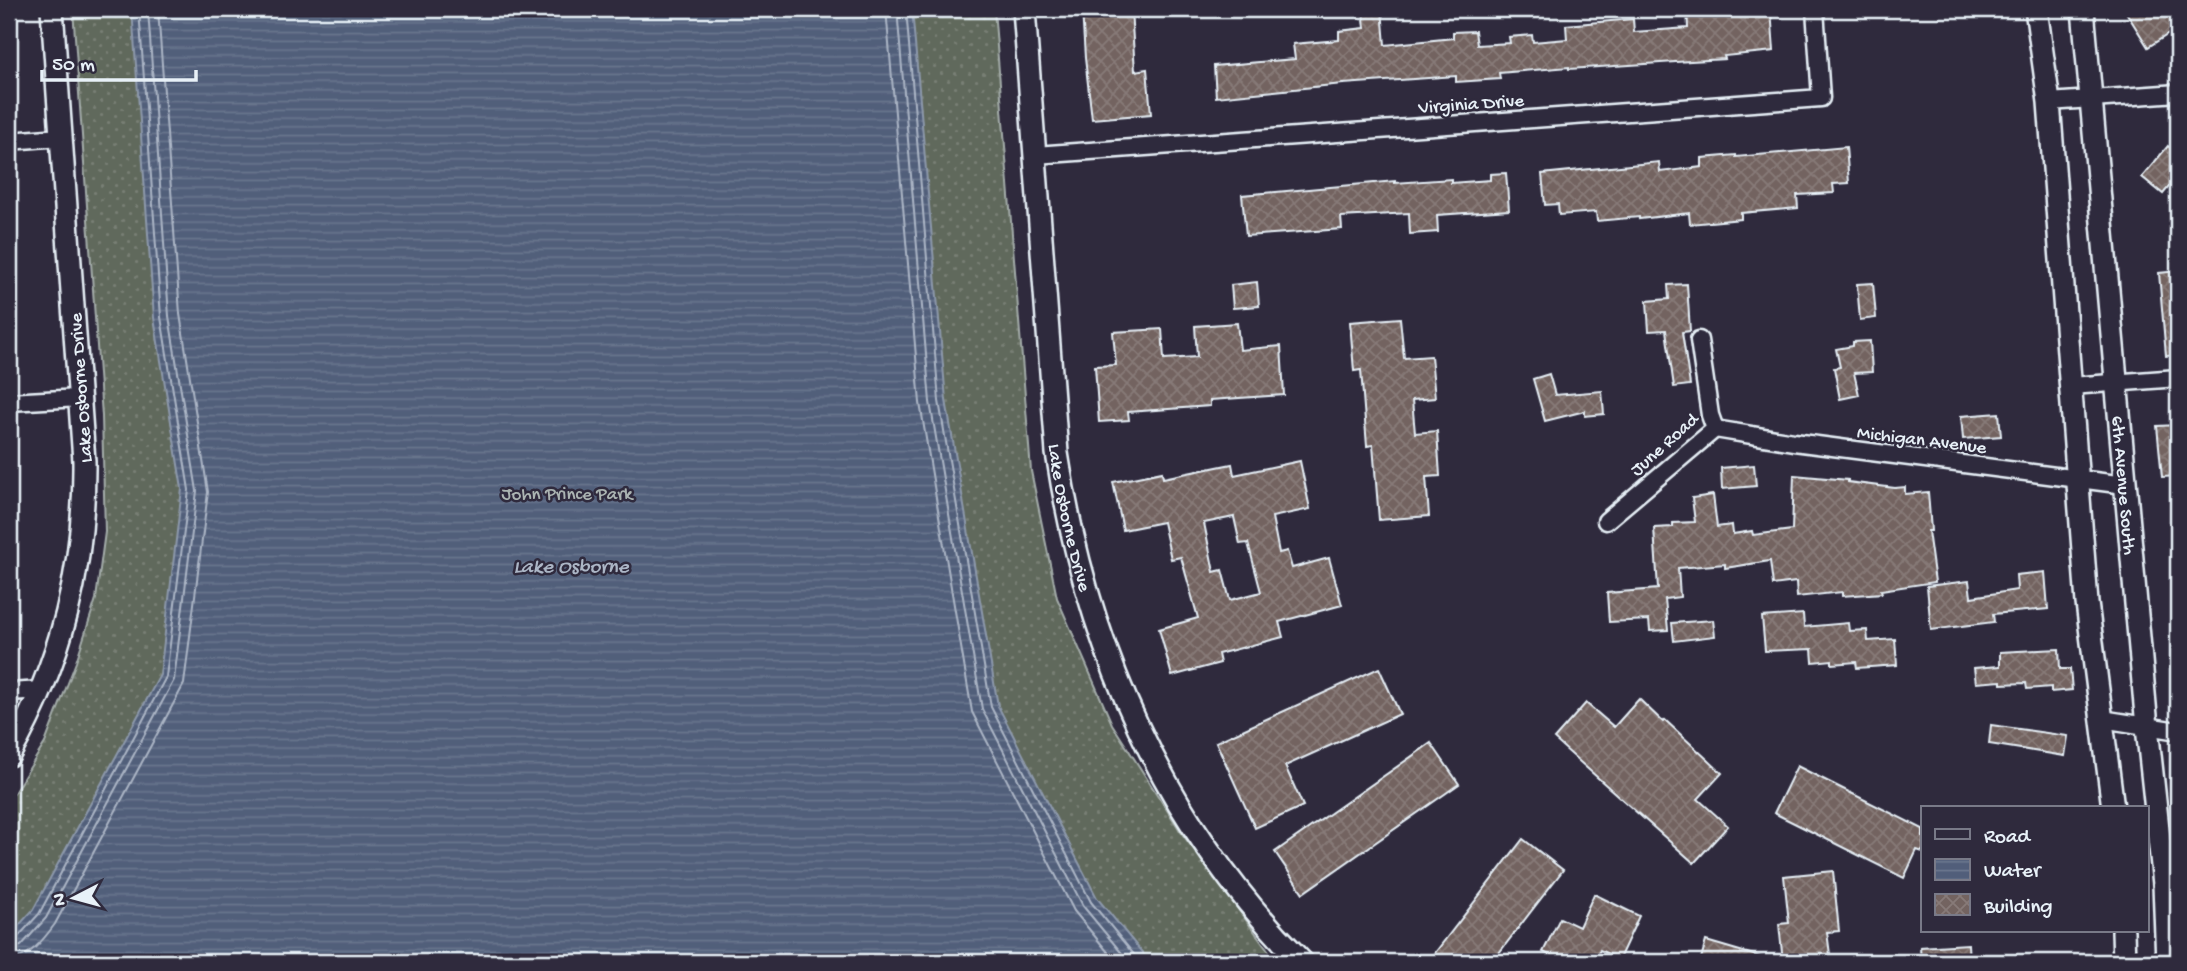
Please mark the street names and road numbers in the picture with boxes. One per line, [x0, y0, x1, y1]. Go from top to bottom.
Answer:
street label: Virginia Drive [1417, 90, 1525, 121]
street label: Lake Osborne Drive [66, 312, 99, 463]
street label: June Road [1627, 408, 1706, 482]
street label: 6th Avenue South [2104, 415, 2140, 556]
street label: Michigan Avenue [1856, 422, 1988, 461]
street label: Lake Osborne Drive [1041, 443, 1095, 595]

